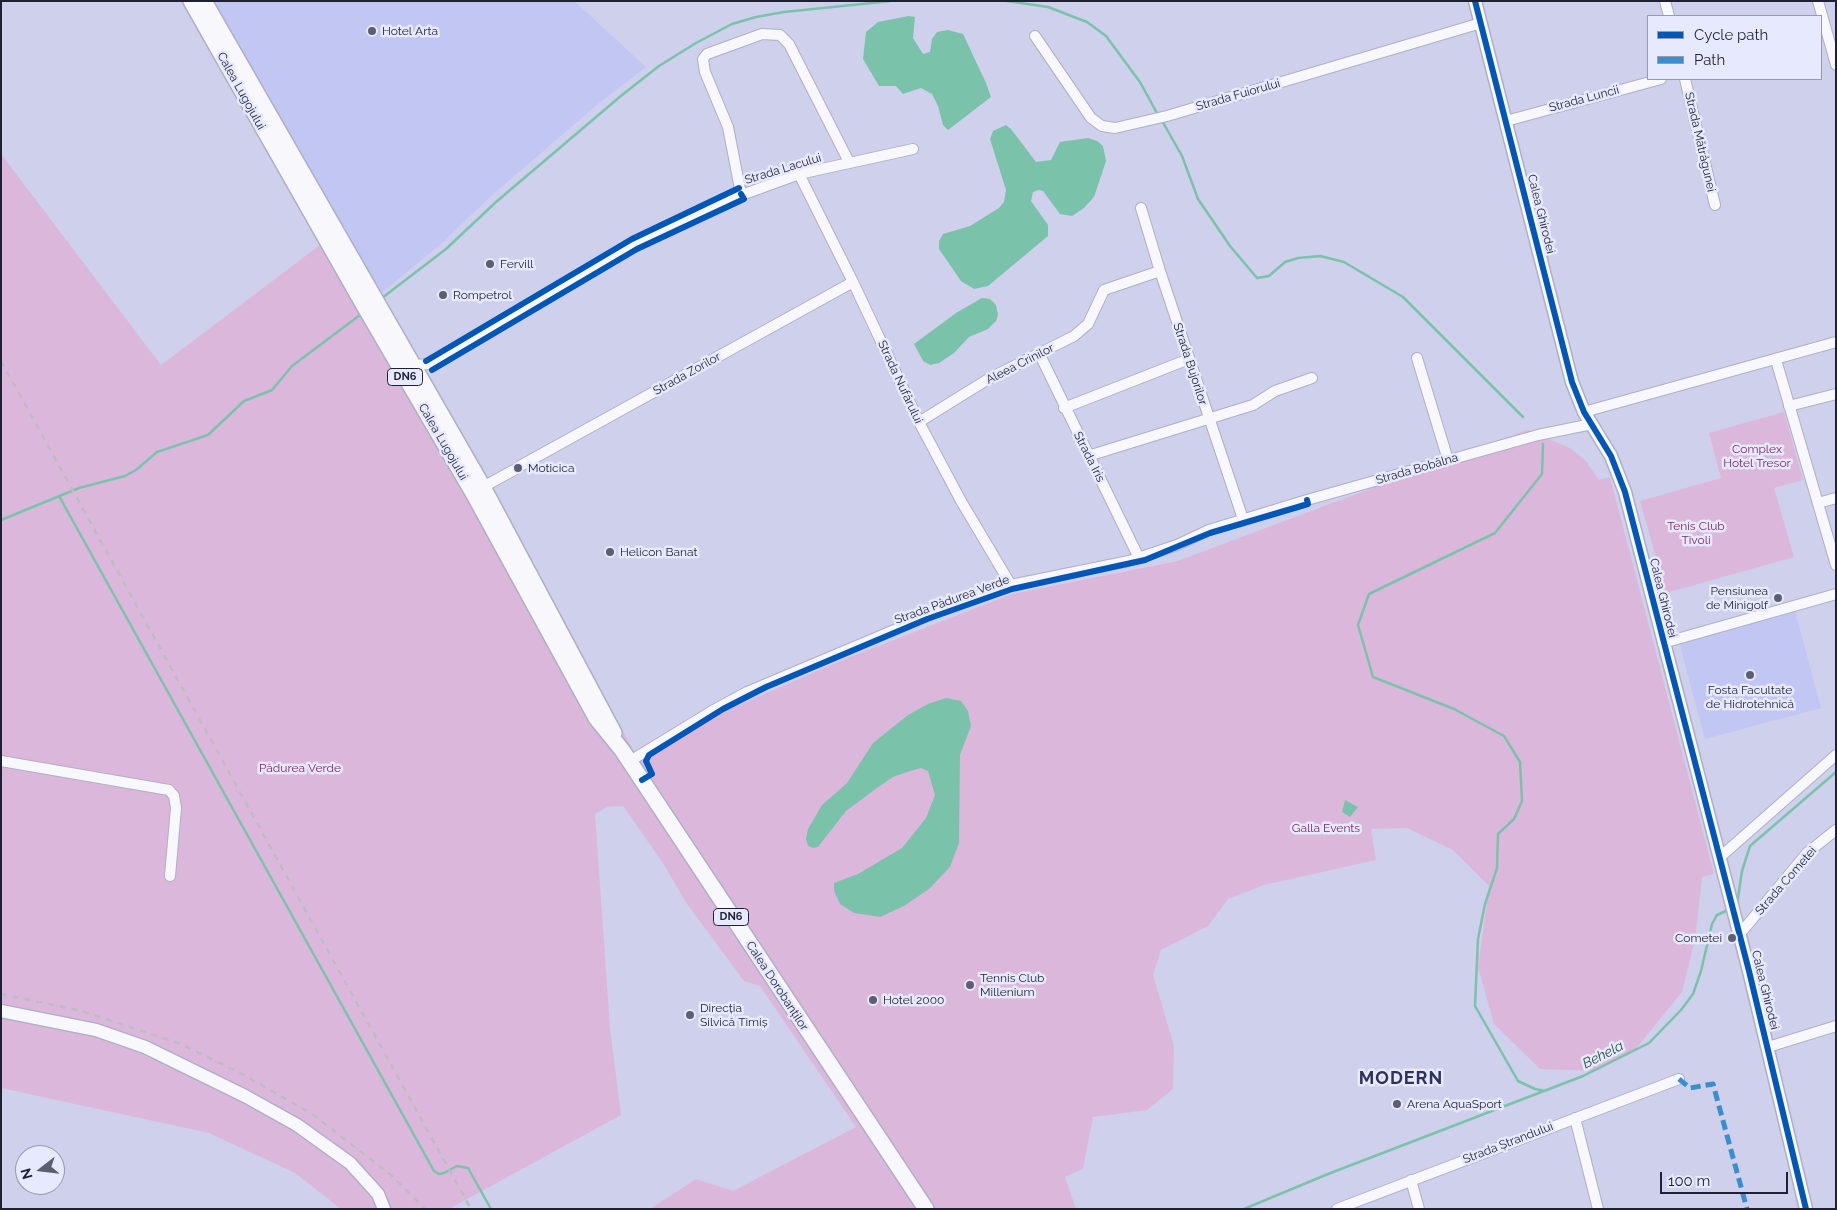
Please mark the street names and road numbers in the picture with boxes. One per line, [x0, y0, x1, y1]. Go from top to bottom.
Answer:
street label: Calea Lugojului [214, 50, 268, 132]
street label: Strada Fuiorului [1194, 76, 1282, 114]
street label: Strada Luncii [1547, 83, 1621, 115]
street label: Strada Mătrăgunei [1682, 91, 1718, 193]
street label: Strada Lacului [743, 151, 823, 187]
street label: Calea Ghirodei [1524, 173, 1558, 255]
street label: Strada Bujorilor [1170, 321, 1210, 407]
street label: Strada Nufărului [874, 338, 926, 426]
street label: Aleea Crinilor [984, 341, 1056, 387]
street label: Strada Zorilor [651, 350, 723, 398]
road number: DN6 [388, 368, 422, 386]
street label: Calea Lugojului [415, 401, 471, 483]
street label: Strada Iris [1070, 429, 1108, 485]
street label: Strada Bobâlna [1374, 450, 1460, 488]
street label: Calea Ghirodei [1646, 557, 1680, 639]
street label: Strada Pădurea Verde [893, 573, 1011, 627]
street label: Strada Cometei [1752, 844, 1820, 918]
road number: DN6 [714, 909, 748, 926]
street label: Calea Dorobanților [743, 939, 811, 1033]
street label: Calea Ghirodei [1748, 949, 1782, 1031]
street label: Strada Ștrandului [1461, 1119, 1555, 1167]

